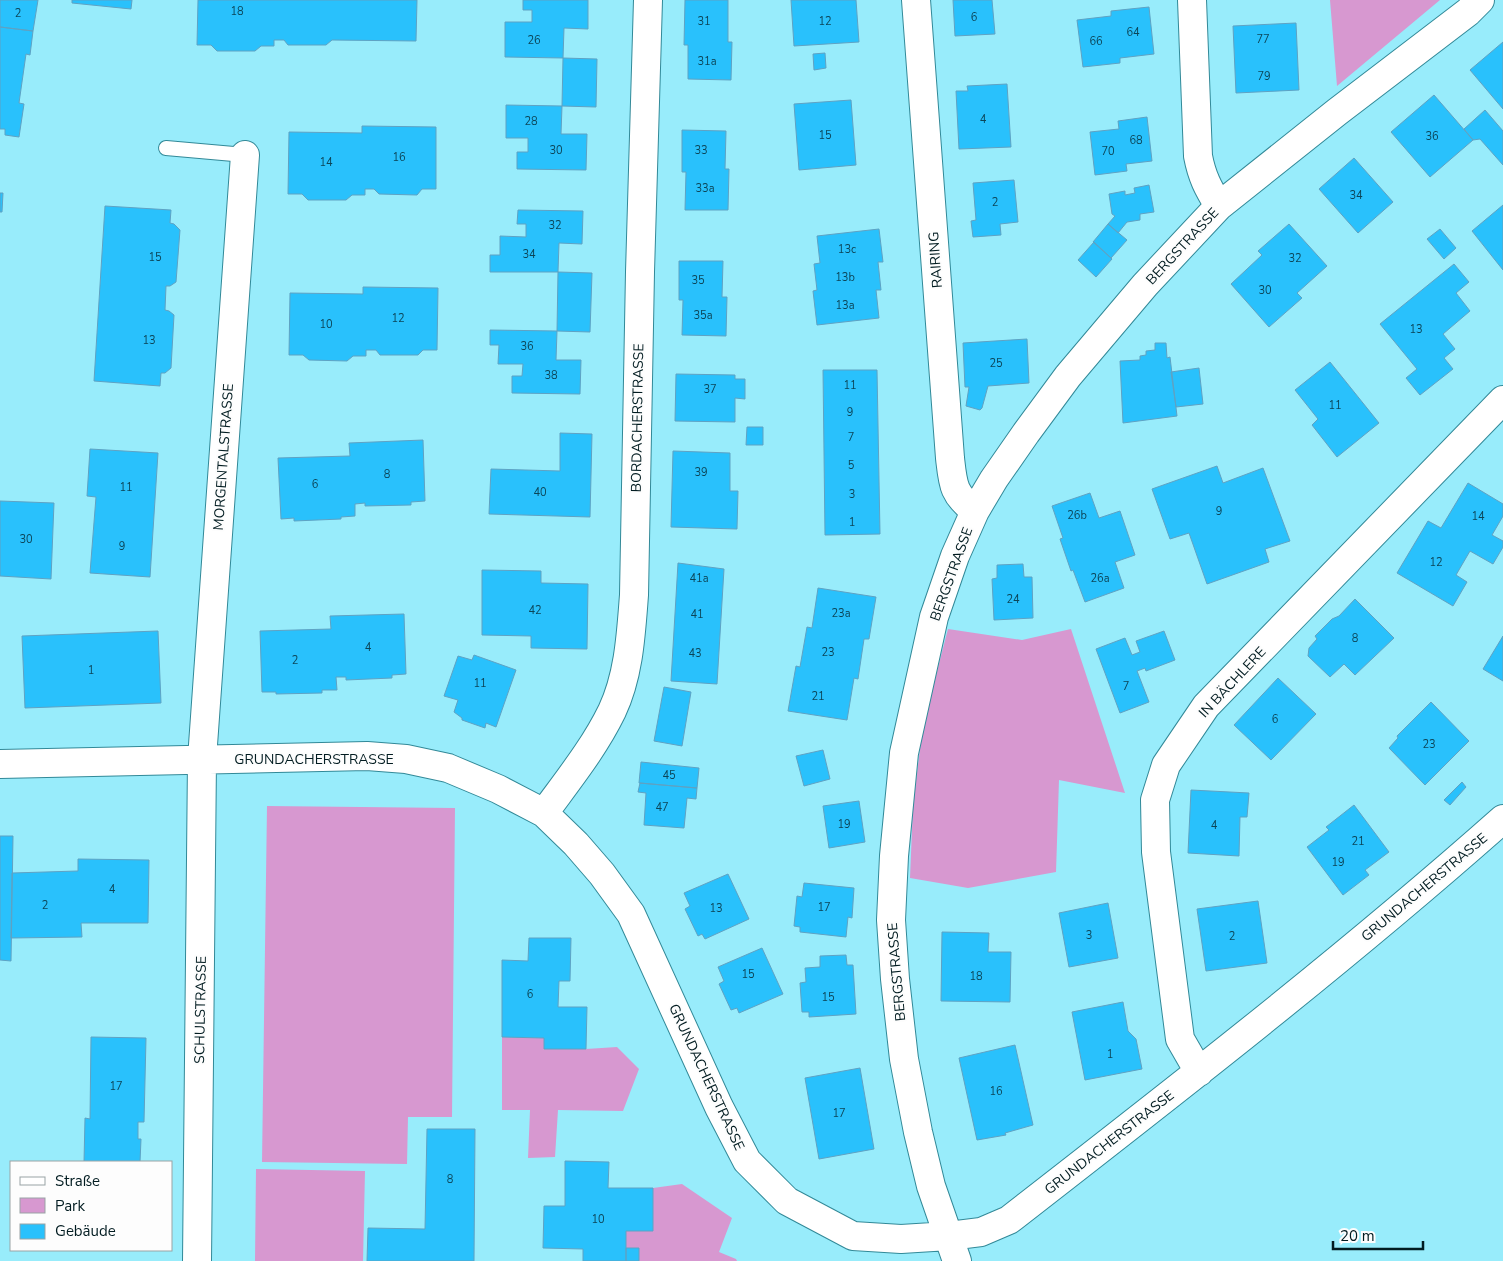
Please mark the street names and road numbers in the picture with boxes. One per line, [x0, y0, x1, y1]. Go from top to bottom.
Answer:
street label: BERGSTRASSE [1142, 204, 1223, 289]
street label: RAIRING [924, 231, 947, 289]
street label: BORDACHERSTRASSE [627, 343, 648, 493]
street label: MORGENTALSTRASSE [209, 383, 238, 531]
street label: BERGSTRASSE [926, 525, 977, 624]
street label: IN BÄCHLERE [1195, 643, 1270, 722]
street label: GRUNDACHERSTRASSE [234, 750, 394, 769]
street label: GRUNDACHERSTRASSE [1357, 829, 1492, 946]
street label: BERGSTRASSE [883, 922, 910, 1022]
street label: SCHULSTRASSE [190, 956, 211, 1064]
street label: GRUNDACHERSTRASSE [664, 1001, 749, 1153]
street label: GRUNDACHERSTRASSE [1041, 1086, 1178, 1199]

